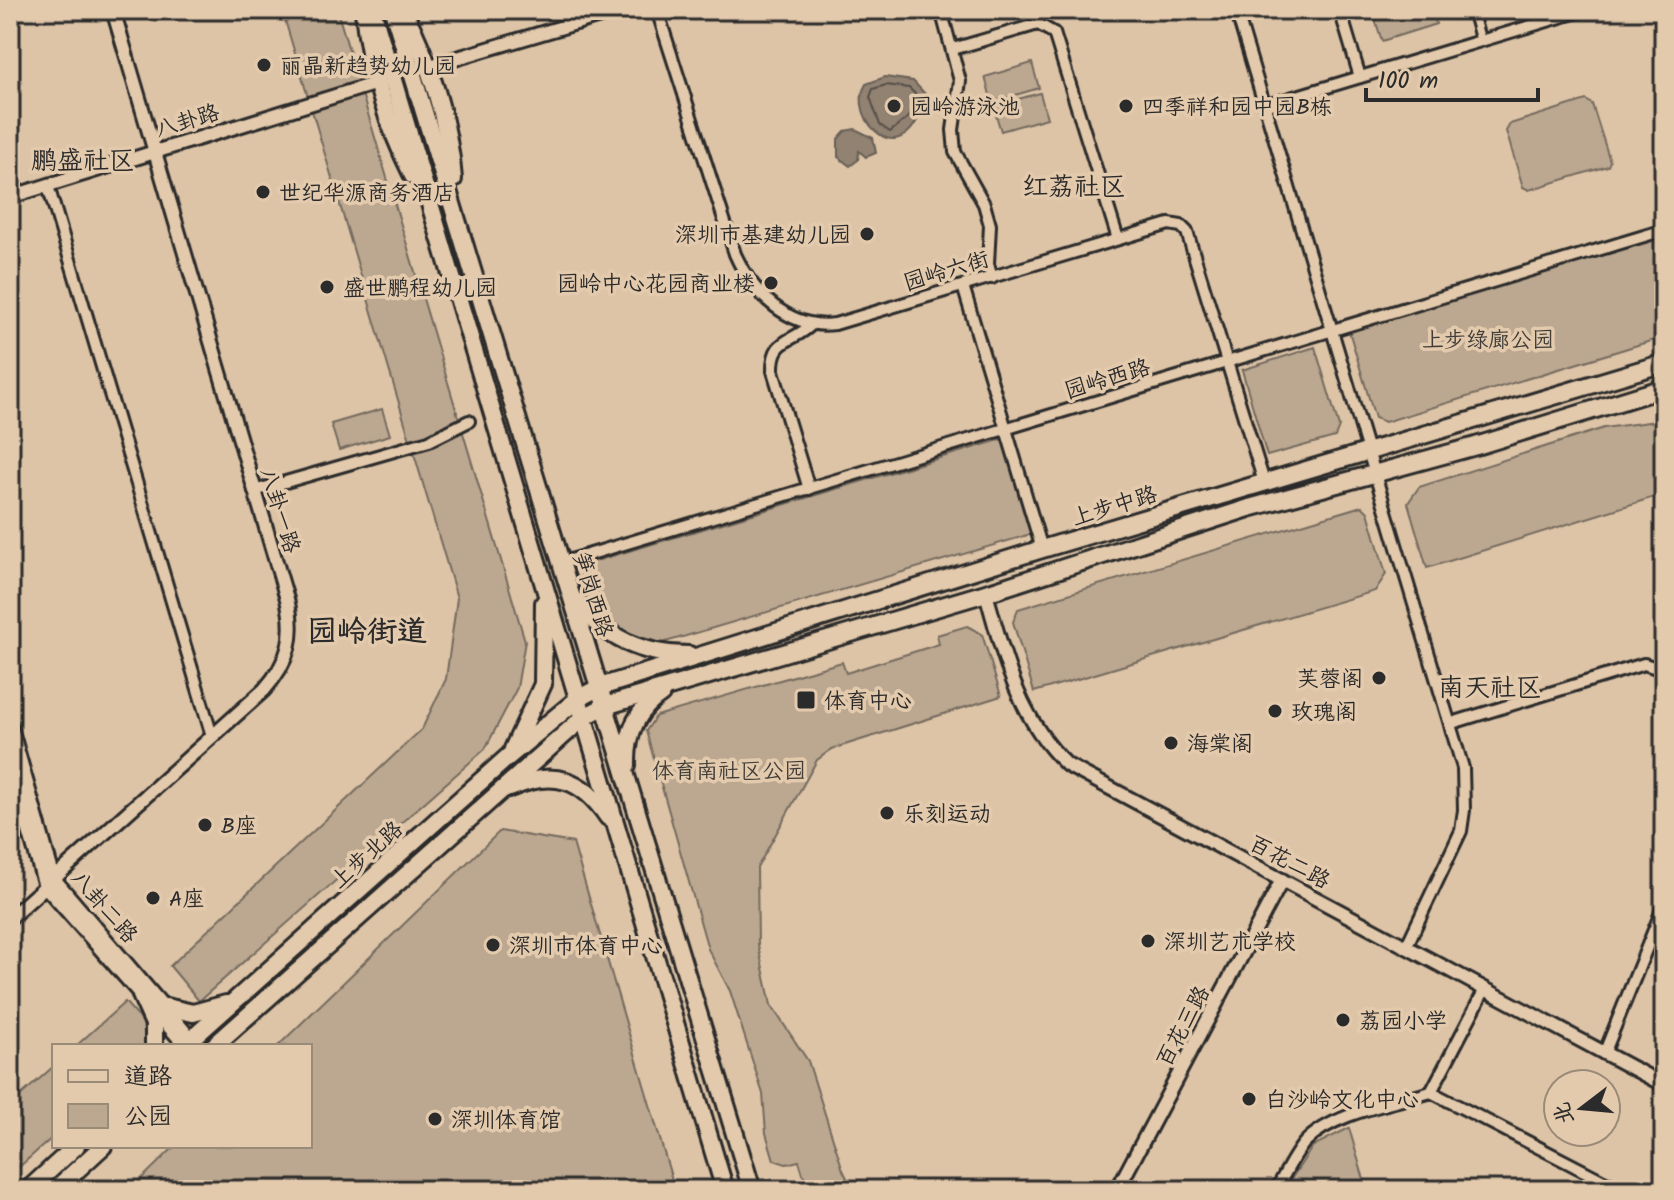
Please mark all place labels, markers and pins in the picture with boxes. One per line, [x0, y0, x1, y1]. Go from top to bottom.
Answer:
place label: 丽晶新趋势幼儿园 [280, 50, 456, 85]
marker: 丽晶新趋势幼儿园 [255, 56, 273, 74]
place label: 园岭游泳池 [910, 91, 1020, 126]
place label: 四季祥和园中园B栋 [1142, 91, 1332, 126]
marker: 园岭游泳池 [885, 97, 903, 115]
marker: 四季祥和园中园B栋 [1117, 97, 1135, 115]
place label: 世纪华源商务酒店 [279, 177, 455, 212]
marker: 世纪华源商务酒店 [254, 183, 272, 201]
place label: 深圳市基建幼儿园 [675, 219, 851, 254]
marker: 深圳市基建幼儿园 [858, 225, 876, 243]
place label: 园岭中心花园商业楼 [557, 268, 755, 303]
place label: 盛世鹏程幼儿园 [343, 272, 497, 307]
marker: 园岭中心花园商业楼 [762, 274, 780, 292]
marker: 盛世鹏程幼儿园 [318, 278, 336, 296]
place label: 芙蓉阁 [1297, 663, 1363, 698]
marker: 芙蓉阁 [1370, 669, 1388, 687]
place label: 体育中心 [824, 685, 912, 720]
marker: 体育中心 [795, 689, 817, 711]
place label: 玫瑰阁 [1291, 696, 1357, 731]
marker: 玫瑰阁 [1266, 702, 1284, 720]
place label: 海棠阁 [1187, 728, 1253, 763]
marker: 海棠阁 [1162, 734, 1180, 752]
place label: 乐刻运动 [903, 798, 991, 833]
marker: 乐刻运动 [878, 804, 896, 822]
place label: B座 [221, 810, 257, 845]
marker: B座 [196, 816, 214, 834]
place label: A座 [169, 883, 204, 918]
marker: A座 [144, 889, 162, 907]
place label: 深圳艺术学校 [1164, 926, 1296, 961]
place label: 深圳市体育中心 [509, 930, 663, 965]
marker: 深圳艺术学校 [1139, 932, 1157, 950]
marker: 深圳市体育中心 [484, 936, 502, 954]
place label: 荔园小学 [1359, 1005, 1447, 1040]
marker: 荔园小学 [1334, 1011, 1352, 1029]
place label: 白沙岭文化中心 [1265, 1084, 1419, 1119]
marker: 白沙岭文化中心 [1240, 1090, 1258, 1108]
place label: 深圳体育馆 [451, 1104, 561, 1139]
marker: 深圳体育馆 [426, 1110, 444, 1128]

